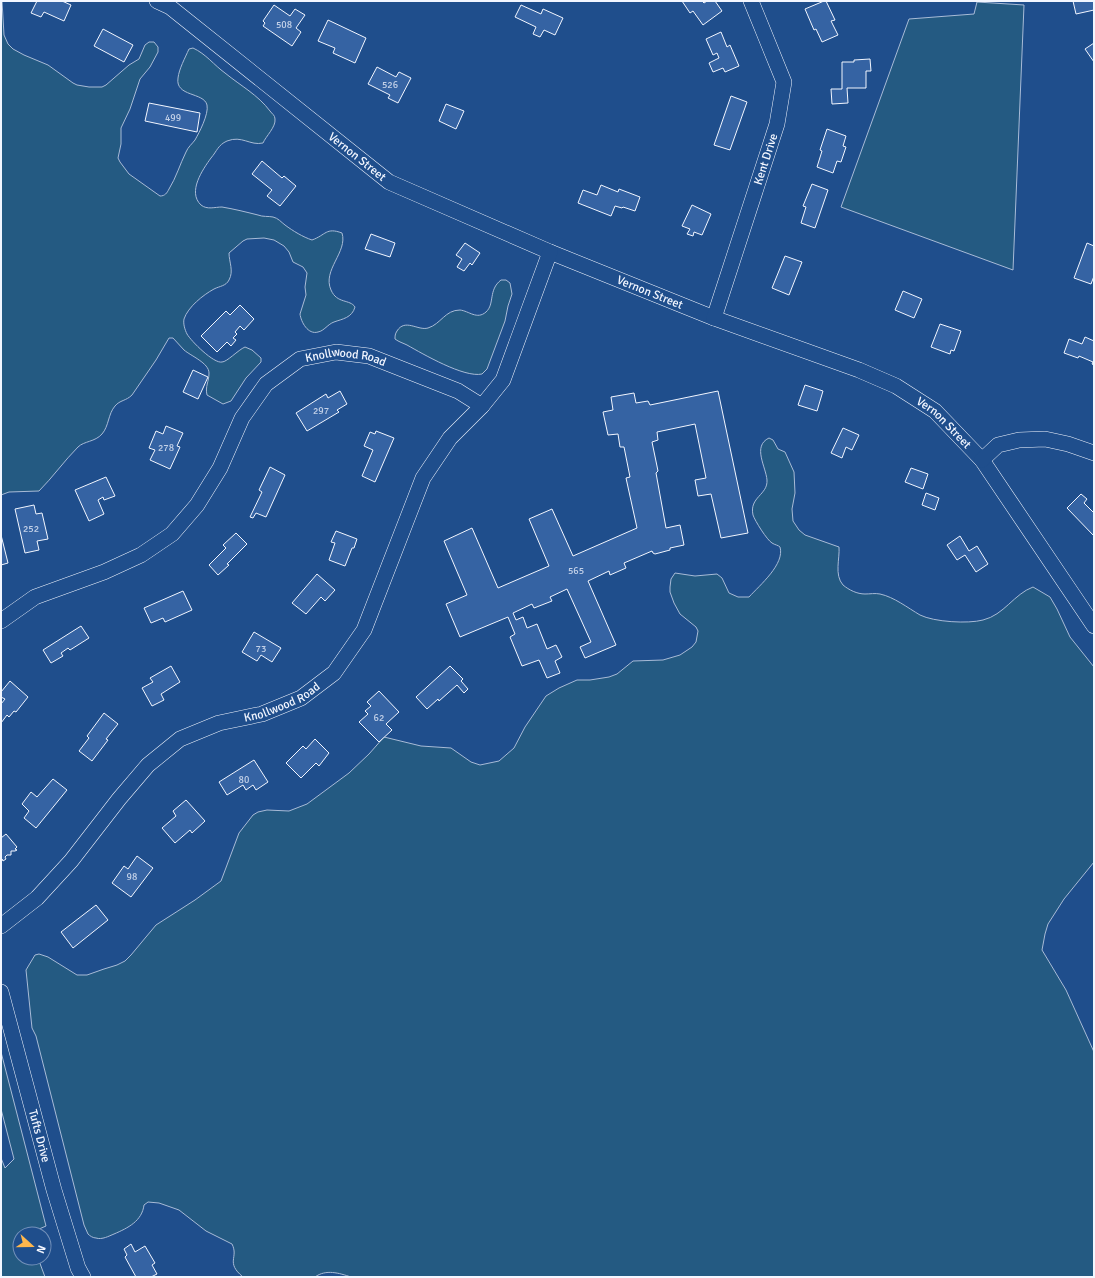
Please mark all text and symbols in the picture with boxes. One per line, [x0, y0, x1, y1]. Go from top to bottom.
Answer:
house number: 508 [276, 19, 292, 31]
house number: 526 [382, 79, 398, 91]
house number: 499 [165, 112, 181, 124]
street label: Vernon Street [325, 129, 389, 185]
street label: Kent Drive [751, 132, 781, 187]
street label: Vernon Street [615, 273, 685, 313]
street label: Knollwood Road [304, 344, 388, 370]
street label: Vernon Street [913, 394, 974, 452]
house number: 297 [313, 405, 329, 417]
house number: 278 [158, 442, 174, 454]
house number: 252 [23, 523, 39, 535]
house number: 565 [568, 565, 584, 577]
house number: 73 [256, 643, 266, 655]
street label: Knollwood Road [242, 679, 323, 726]
house number: 62 [374, 712, 384, 724]
house number: 80 [239, 774, 249, 786]
house number: 98 [127, 871, 137, 883]
street label: Tufts Drive [25, 1108, 53, 1164]
north arrow [12, 1226, 52, 1266]
text: N [33, 1244, 48, 1255]

